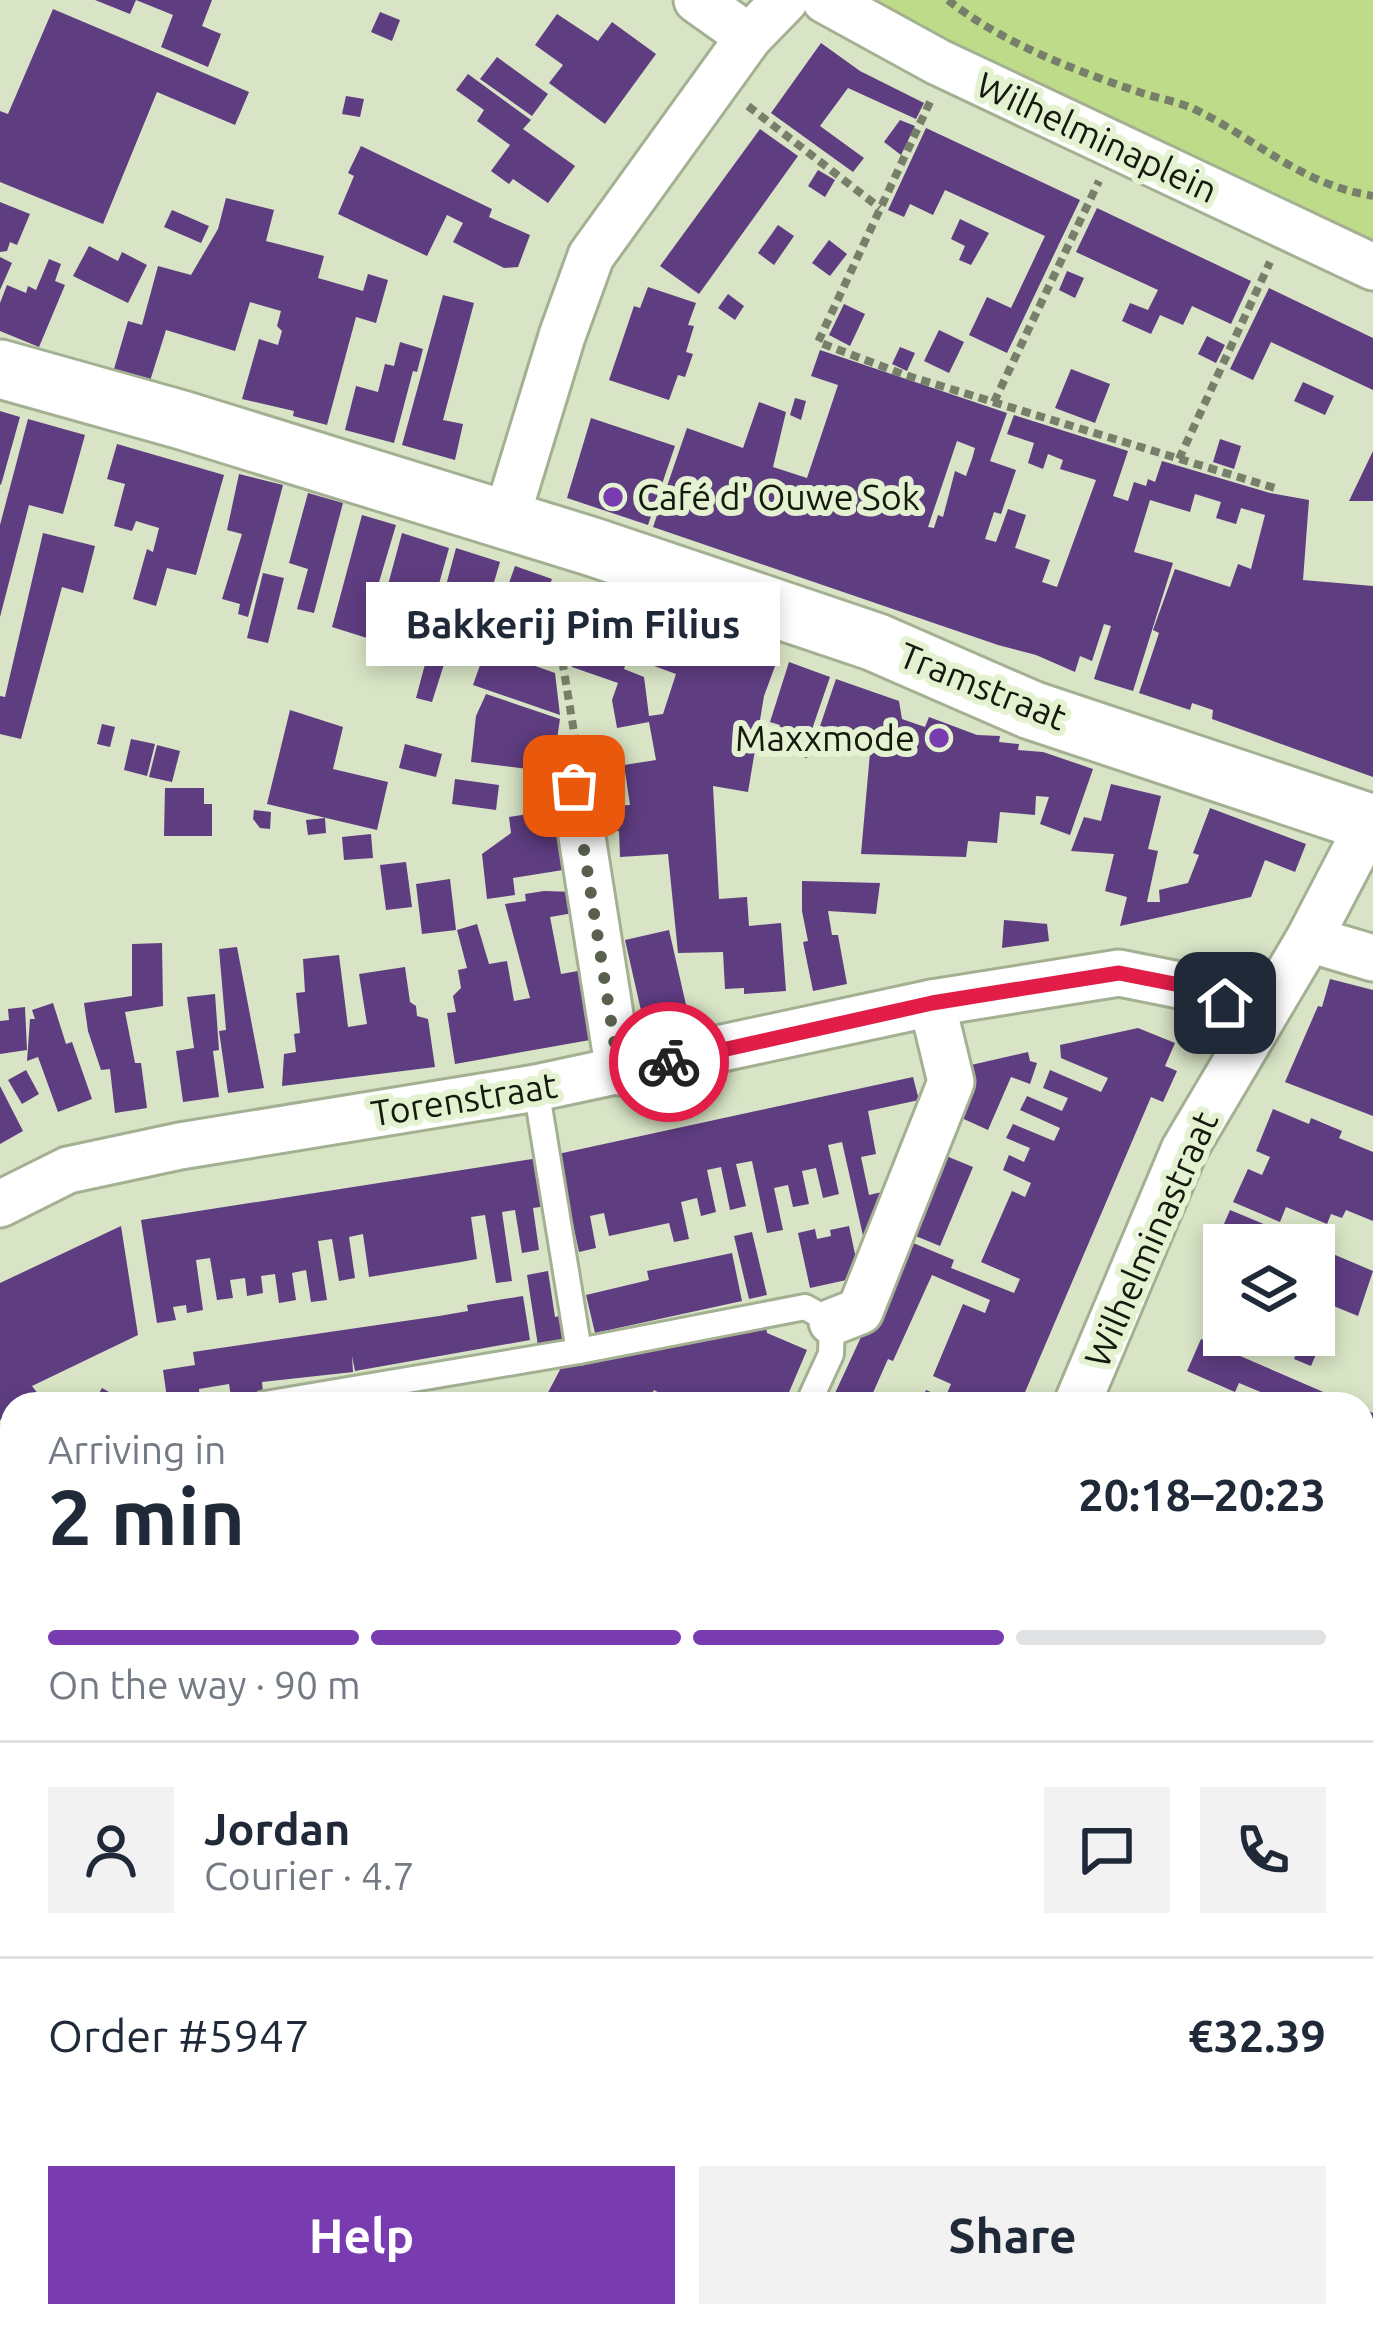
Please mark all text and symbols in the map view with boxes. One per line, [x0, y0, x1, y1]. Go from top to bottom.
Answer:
street label: Wilhelminaplein [970, 63, 1224, 210]
place label: Café d' Ouwe Sok [637, 476, 920, 517]
marker: Café d' Ouwe Sok [600, 484, 626, 510]
callout: Bakkerij Pim Filius [367, 582, 781, 666]
text: Bakkerij Pim Filius [405, 602, 741, 645]
street label: Tramstraat [894, 633, 1073, 738]
place label: Maxxmode [735, 717, 915, 758]
marker: Maxxmode [926, 725, 952, 751]
pin [523, 735, 625, 837]
icon: bag [541, 753, 607, 819]
pin [1174, 952, 1276, 1054]
icon: home [1192, 970, 1258, 1036]
courier [609, 1002, 729, 1122]
icon: bike [636, 1029, 702, 1095]
street label: Torenstraat [368, 1064, 560, 1133]
street label: Wilhelminastraat [1076, 1105, 1225, 1373]
map controls [1203, 1224, 1335, 1356]
button: layers [1203, 1224, 1335, 1356]
text: Arriving in [48, 1428, 226, 1471]
text: 20:18–20:23 [1078, 1469, 1326, 1520]
text: 2 min [48, 1472, 245, 1560]
text: On the way · 90 m [48, 1663, 361, 1706]
button: person [48, 1787, 174, 1913]
button: chat [1044, 1787, 1170, 1913]
button: phone [1200, 1787, 1326, 1913]
text: Jordan [204, 1803, 350, 1854]
text: Courier · 4.7 [204, 1854, 415, 1897]
text: Order #5947 [48, 2010, 310, 2061]
text: €32.39 [1188, 2010, 1326, 2061]
button: Help [48, 2166, 675, 2304]
button: Share [699, 2166, 1326, 2304]

